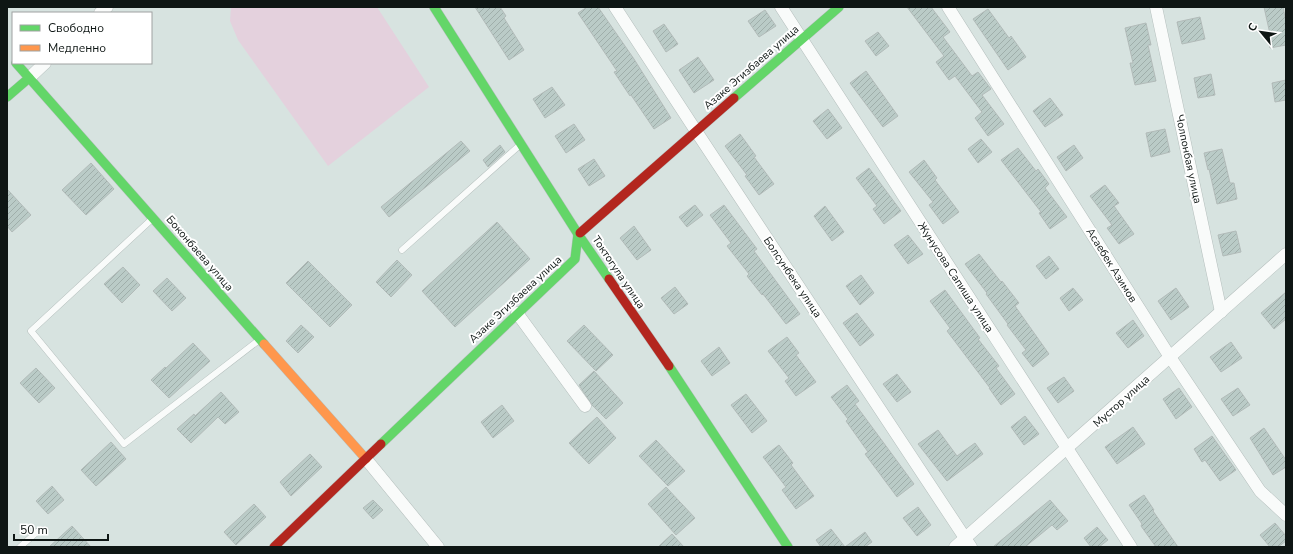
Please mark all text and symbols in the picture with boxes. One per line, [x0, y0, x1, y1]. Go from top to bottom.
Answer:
legend [12, 12, 152, 64]
north arrow [1241, 12, 1281, 52]
text: Свободно [48, 20, 104, 36]
text: С [1244, 20, 1261, 34]
street label: Азаке Эгизбаева улица [701, 22, 802, 113]
text: Медленно [48, 40, 106, 56]
street label: Чолпонбая улица [1172, 113, 1205, 205]
street label: Боконбаева улица [163, 212, 237, 294]
street label: Жунусова Сапиша улица [914, 219, 997, 335]
street label: Асаебек Азимов [1083, 225, 1141, 305]
street label: Токтогула улица [589, 233, 649, 312]
street label: Болсунбека улица [760, 234, 825, 321]
street label: Азаке Эгизбаева улица [466, 252, 565, 346]
street label: Мустор улица [1090, 372, 1153, 431]
scale bar [14, 516, 108, 542]
text: 50 m [20, 522, 48, 538]

